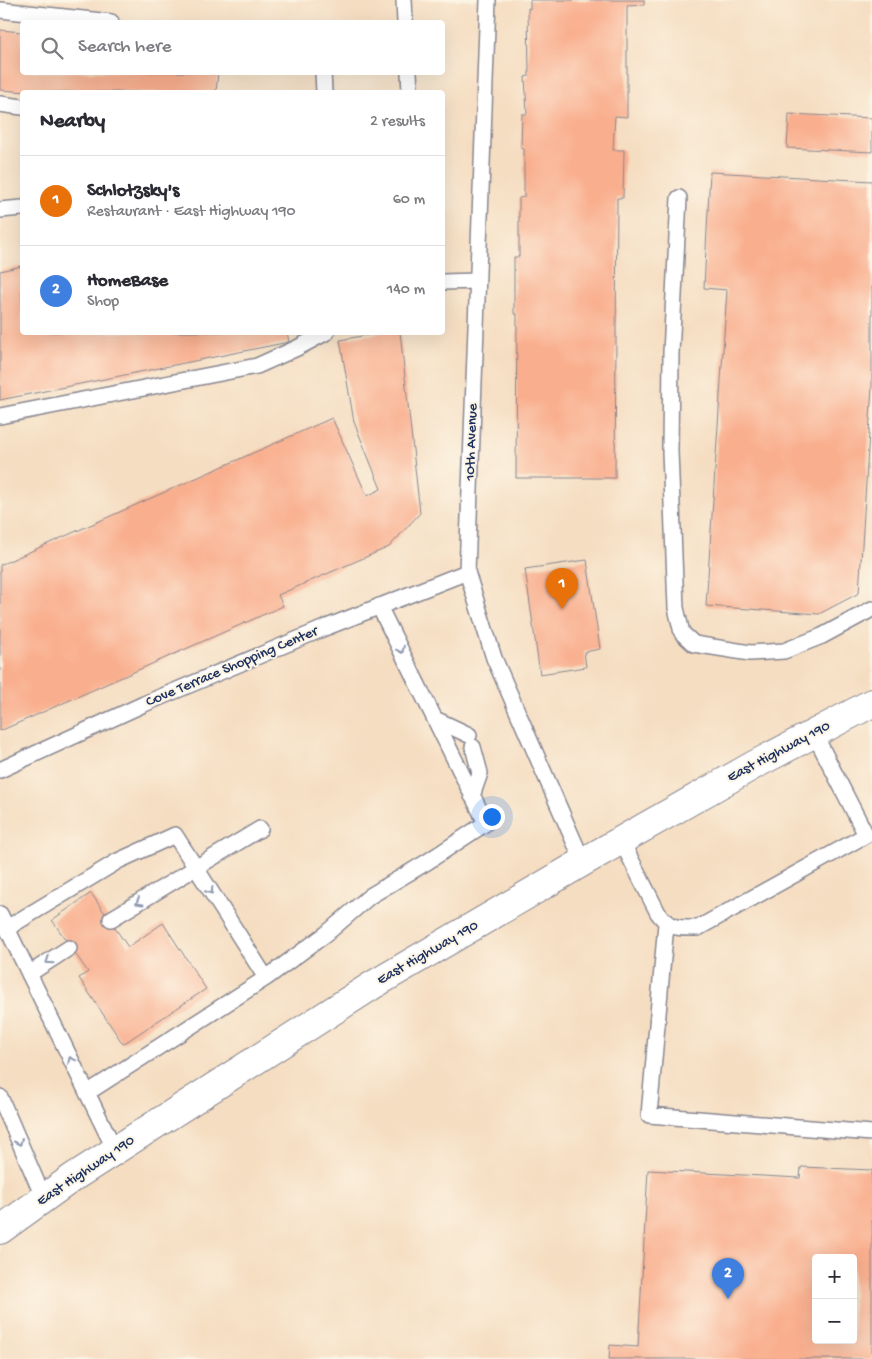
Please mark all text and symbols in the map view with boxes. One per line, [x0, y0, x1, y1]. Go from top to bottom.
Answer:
search box [20, 20, 445, 75]
icon: search [38, 34, 66, 62]
text: Search here [78, 36, 172, 59]
text: Nearby [40, 110, 105, 135]
text: 2 results [370, 113, 425, 132]
text: Schlotzsky's [87, 180, 179, 203]
text: 1 [53, 191, 59, 210]
text: 60 m [393, 191, 425, 210]
text: Restaurant · East Highway 190 [87, 203, 296, 222]
text: HomeBase [87, 270, 168, 293]
text: 2 [52, 281, 60, 300]
text: 140 m [387, 281, 425, 300]
text: Shop [87, 293, 119, 312]
street label: 10th Avenue [462, 403, 482, 482]
pin: 1 [546, 568, 578, 609]
street label: Cove Terrace Shopping Center [143, 622, 322, 711]
one-way arrow [395, 645, 405, 654]
street label: East Highway 190 [724, 717, 834, 787]
your location [479, 804, 505, 830]
one-way arrow [204, 885, 214, 894]
one-way arrow [136, 896, 145, 905]
street label: East Highway 190 [374, 916, 482, 989]
one-way arrow [45, 955, 55, 964]
one-way arrow [67, 1056, 77, 1065]
street label: East Highway 190 [34, 1131, 139, 1210]
one-way arrow [13, 1137, 24, 1146]
map controls [812, 1254, 857, 1344]
button: + [812, 1254, 857, 1299]
pin: 2 [712, 1258, 744, 1299]
button: − [812, 1299, 857, 1344]

